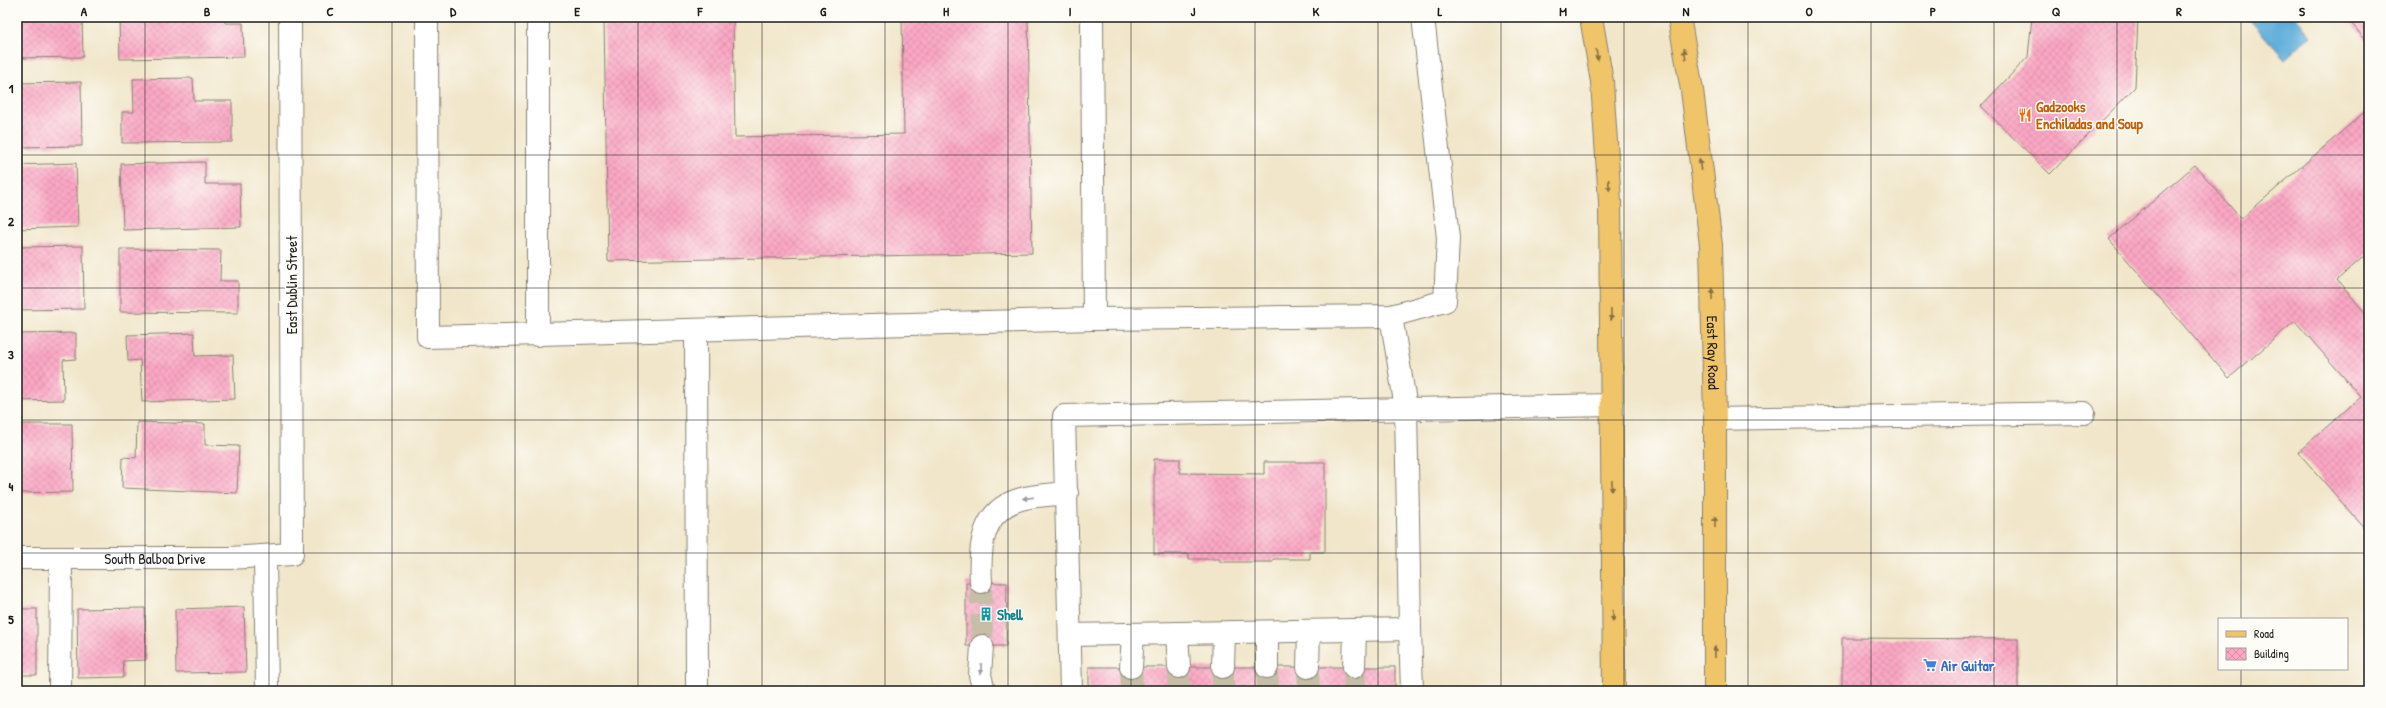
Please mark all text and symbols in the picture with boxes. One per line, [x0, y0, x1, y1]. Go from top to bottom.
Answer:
text: A [81, 2, 88, 20]
text: B [204, 2, 211, 20]
text: C [326, 2, 334, 20]
text: D [450, 2, 457, 20]
text: E [574, 2, 580, 20]
text: F [697, 2, 704, 20]
text: G [820, 2, 827, 20]
text: H [943, 2, 949, 20]
text: I [1068, 2, 1072, 20]
text: J [1191, 2, 1196, 20]
text: K [1313, 2, 1320, 20]
text: L [1438, 2, 1443, 20]
text: M [1559, 2, 1567, 20]
text: N [1683, 2, 1690, 20]
text: O [1805, 2, 1813, 20]
text: P [1930, 2, 1936, 20]
text: Q [2052, 2, 2061, 20]
text: R [2176, 2, 2182, 20]
text: S [2299, 2, 2305, 20]
one-way arrow [1682, 48, 1688, 60]
one-way arrow [1595, 49, 1601, 61]
text: 1 [9, 79, 14, 97]
place label: Gadzooks Enchiladas and Soup [2036, 96, 2144, 135]
restaurant icon: Gadzooks Enchiladas and Soup [2017, 107, 2033, 123]
one-way arrow [1697, 159, 1703, 171]
one-way arrow [1605, 179, 1612, 191]
text: 2 [8, 212, 15, 230]
street label: East Dublin Street [281, 235, 302, 334]
one-way arrow [1709, 288, 1716, 300]
one-way arrow [1608, 309, 1614, 322]
street label: East Ray Road [1702, 315, 1725, 390]
text: 3 [8, 345, 14, 363]
text: 4 [9, 477, 14, 495]
one-way arrow [1609, 480, 1616, 492]
one-way arrow [1022, 495, 1034, 501]
one-way arrow [1712, 515, 1718, 528]
street label: South Balboa Drive [104, 548, 206, 569]
place label: Shell [997, 604, 1023, 625]
building icon: Shell [978, 606, 994, 622]
text: 5 [8, 610, 14, 628]
one-way arrow [1610, 610, 1617, 622]
legend [2218, 618, 2348, 670]
text: Road [2254, 625, 2274, 642]
one-way arrow [1712, 645, 1718, 658]
text: Building [2254, 645, 2289, 662]
place label: Air Guitar [1941, 655, 1995, 676]
supermarket icon: Air Guitar [1922, 657, 1938, 673]
one-way arrow [977, 663, 984, 675]

